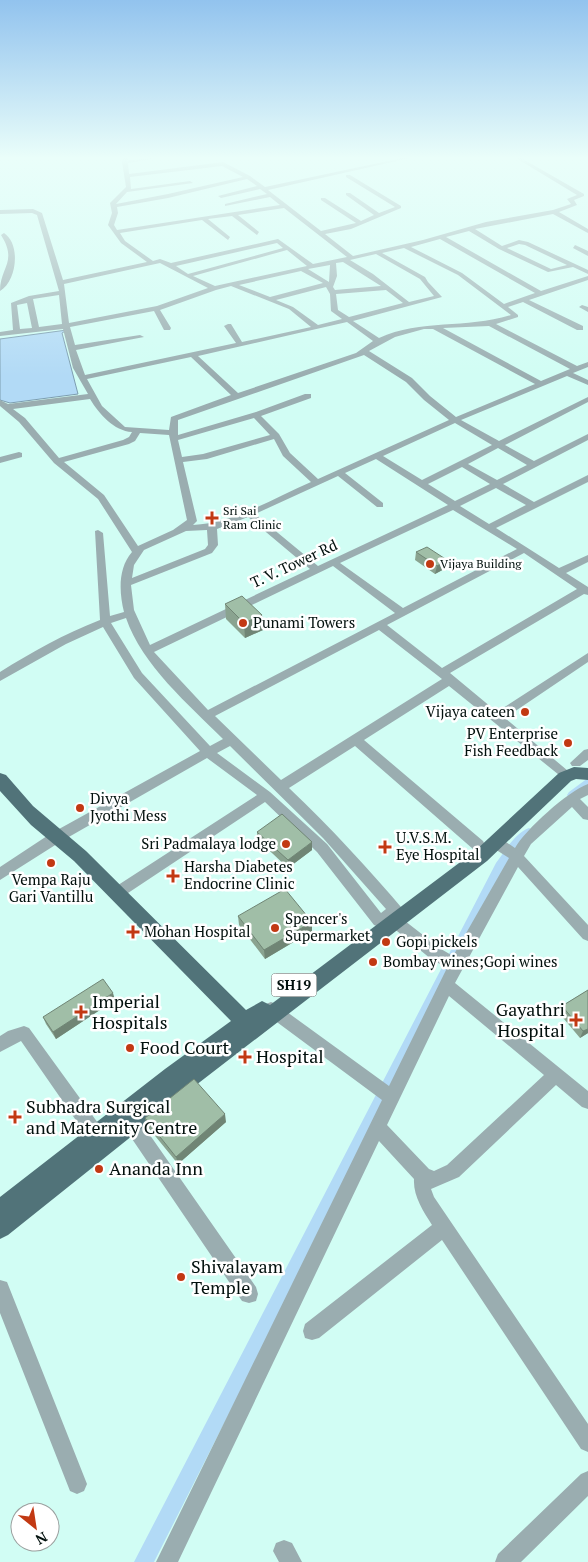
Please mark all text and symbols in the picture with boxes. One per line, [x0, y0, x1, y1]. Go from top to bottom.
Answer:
place label: Sri Sai Ram Clinic [223, 503, 282, 532]
marker: Sri Sai Ram Clinic [205, 511, 219, 525]
street label: T. V. Tower Rd [247, 534, 340, 592]
place label: Vijaya Building [440, 556, 522, 571]
marker: Vijaya Building [424, 558, 436, 570]
place label: Punami Towers [253, 612, 355, 632]
marker: Punami Towers [237, 617, 249, 629]
place label: Vijaya cateen [425, 701, 515, 721]
marker: Vijaya cateen [519, 706, 531, 718]
place label: PV Enterprise Fish Feedback [464, 723, 558, 760]
marker: PV Enterprise Fish Feedback [562, 737, 574, 749]
place label: Divya Jyothi Mess [90, 788, 167, 825]
marker: Divya Jyothi Mess [74, 802, 86, 814]
place label: U.V.S.M. Eye Hospital [396, 827, 480, 864]
place label: Sri Padmalaya lodge [141, 833, 276, 853]
marker: Sri Padmalaya lodge [280, 838, 292, 850]
marker: U.V.S.M. Eye Hospital [378, 840, 392, 854]
place label: Harsha Diabetes Endocrine Clinic [184, 856, 295, 893]
marker: Vempa Raju Gari Vantillu [45, 857, 57, 869]
place label: Vempa Raju Gari Vantillu [9, 869, 94, 906]
marker: Harsha Diabetes Endocrine Clinic [166, 869, 180, 883]
place label: Spencer's Supermarket [285, 908, 371, 945]
place label: Mohan Hospital [144, 921, 251, 941]
marker: Spencer's Supermarket [269, 922, 281, 934]
marker: Mohan Hospital [126, 925, 140, 939]
place label: Gopi pickels [396, 931, 477, 951]
marker: Gopi pickels [380, 936, 392, 948]
place label: Bombay wines;Gopi wines [383, 951, 557, 971]
marker: Bombay wines;Gopi wines [367, 956, 379, 968]
road number: SH19 [272, 974, 316, 996]
place label: Imperial Hospitals [92, 989, 167, 1034]
place label: Gayathri Hospital [496, 997, 565, 1042]
marker: Imperial Hospitals [74, 1005, 88, 1019]
marker: Gayathri Hospital [569, 1013, 583, 1027]
place label: Food Court [140, 1035, 229, 1059]
marker: Food Court [124, 1042, 136, 1054]
place label: Hospital [256, 1044, 324, 1068]
marker: Hospital [238, 1050, 252, 1064]
place label: Subhadra Surgical and Maternity Centre [26, 1094, 197, 1139]
marker: Subhadra Surgical and Maternity Centre [8, 1110, 22, 1124]
place label: Ananda Inn [109, 1156, 203, 1180]
marker: Ananda Inn [93, 1163, 105, 1175]
place label: Shivalayam Temple [191, 1254, 284, 1299]
marker: Shivalayam Temple [175, 1271, 187, 1283]
north arrow [10, 1502, 60, 1552]
text: N [32, 1528, 51, 1550]

